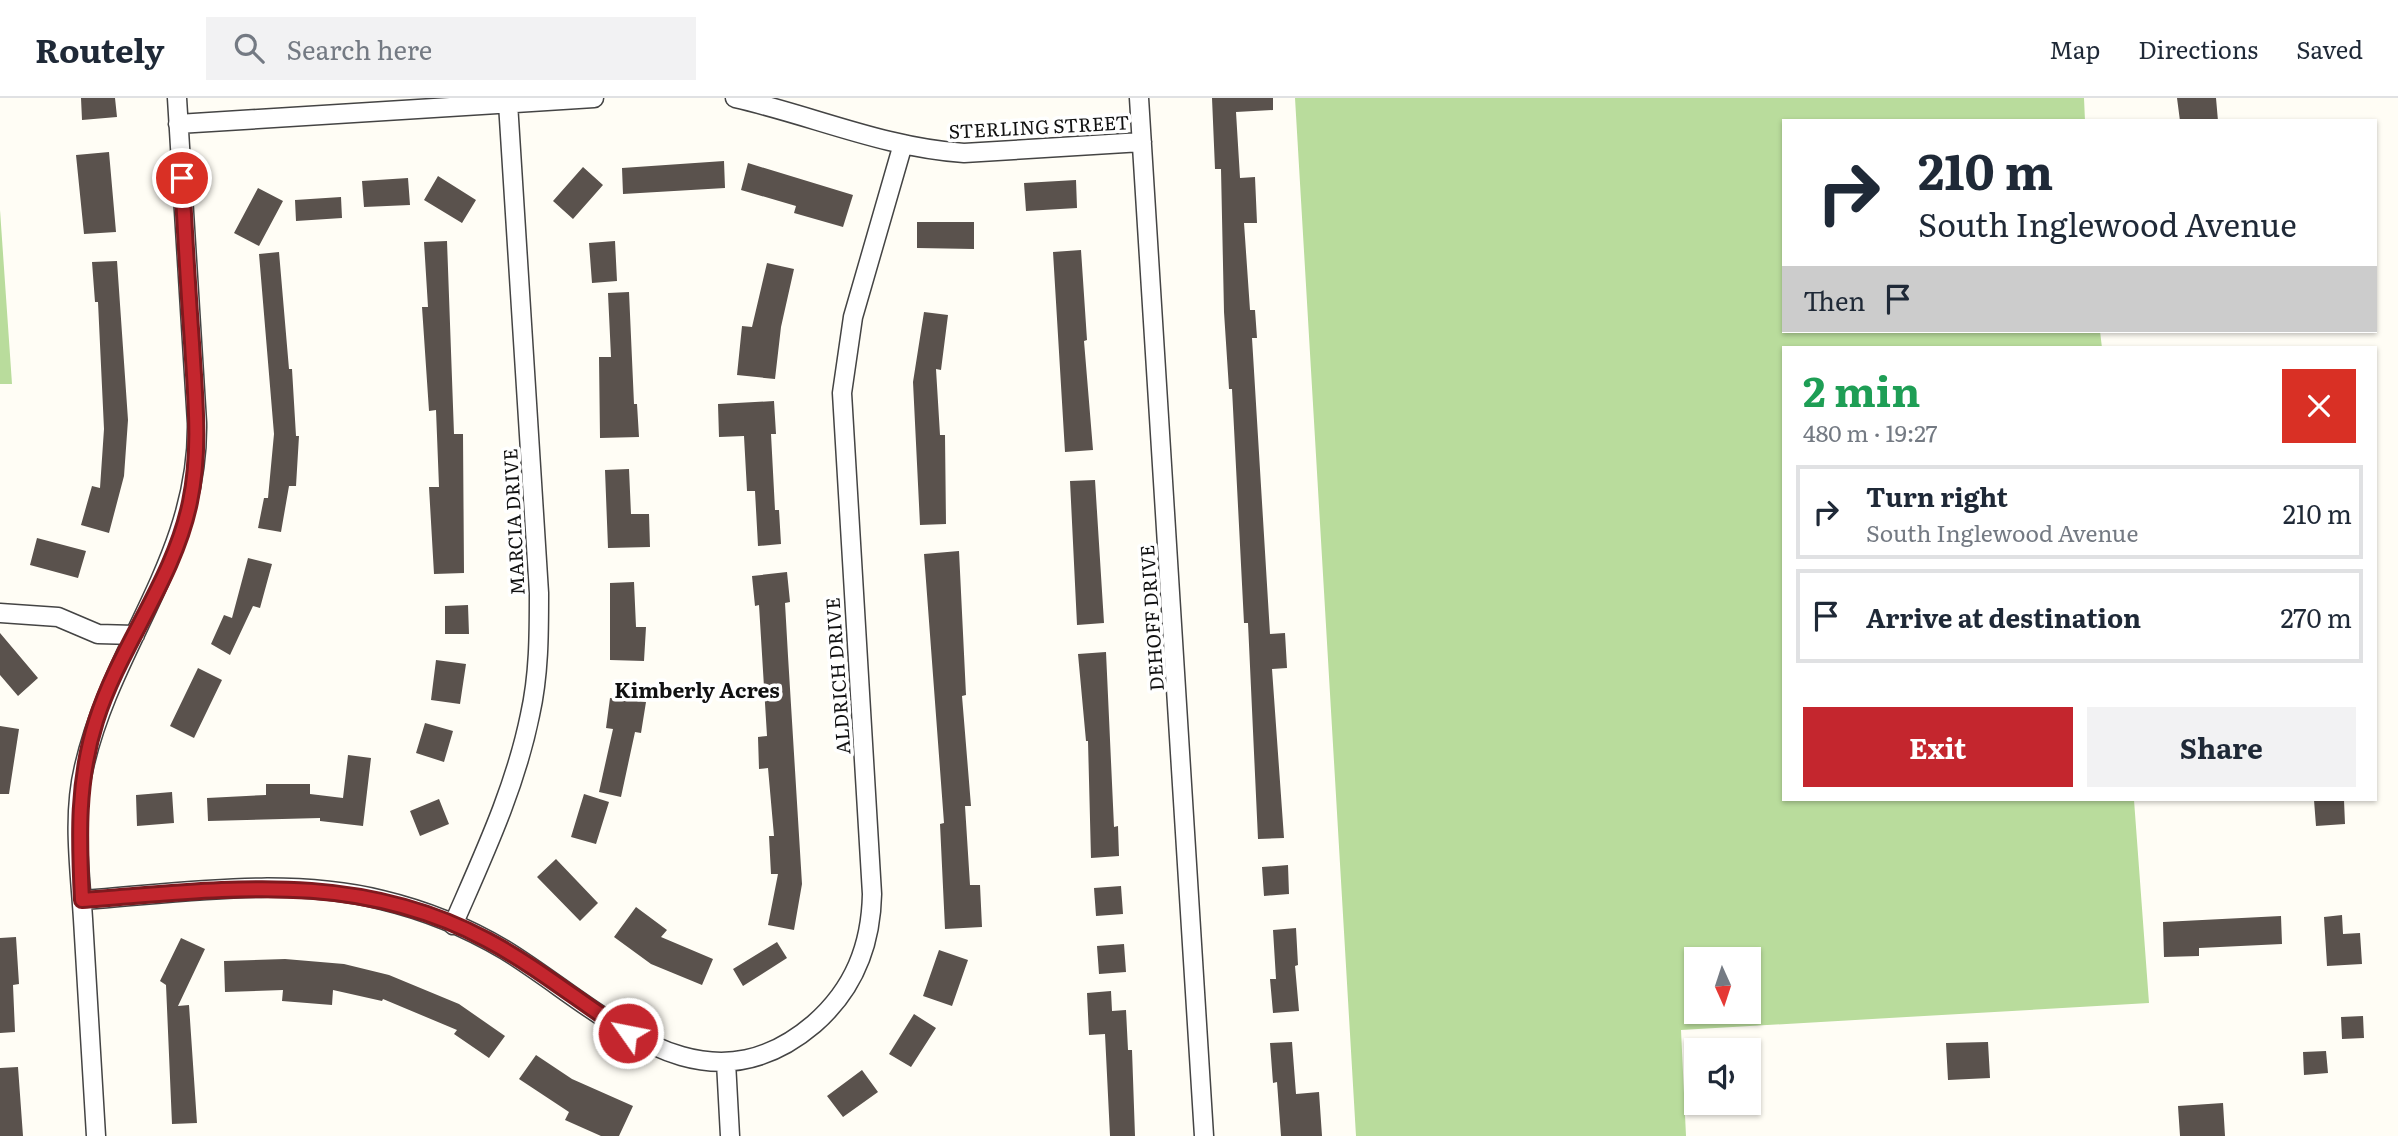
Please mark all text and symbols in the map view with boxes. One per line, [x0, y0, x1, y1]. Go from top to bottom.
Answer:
search box [206, 17, 696, 80]
text: Routely [35, 24, 164, 73]
icon: search [230, 29, 268, 67]
text: Search here [286, 29, 432, 68]
text: Map [2049, 31, 2100, 66]
text: Directions [2138, 31, 2258, 66]
text: Saved [2296, 31, 2363, 66]
street label: STERLING STREET [948, 107, 1130, 145]
text: 210 m [1918, 132, 2053, 205]
icon: right [1803, 147, 1894, 238]
pin [152, 148, 212, 208]
icon: arrive [163, 159, 201, 197]
text: South Inglewood Avenue [1918, 199, 2297, 247]
text: Then [1803, 280, 1865, 319]
icon: arrive [1879, 280, 1917, 318]
text: 2 min [1803, 358, 1920, 420]
button: close [2282, 369, 2356, 443]
text: 480 m · 19:27 [1803, 415, 1937, 449]
street label: MARCIA DRIVE [495, 448, 531, 596]
text: Turn right [1866, 476, 2008, 515]
icon: right [1807, 493, 1845, 531]
text: 210 m [2283, 493, 2352, 532]
text: South Inglewood Avenue [1866, 515, 2138, 549]
street label: DEHOFF DRIVE [1132, 544, 1170, 692]
street label: ALDRICH DRIVE [818, 597, 856, 755]
icon: arrive [1807, 597, 1845, 635]
text: Arrive at destination [1866, 597, 2141, 636]
text: 270 m [2280, 597, 2352, 636]
district label: Kimberly Acres [614, 673, 780, 704]
button: Exit [1803, 707, 2073, 787]
button: Share [2087, 707, 2356, 787]
north arrow [1684, 947, 1760, 1024]
map controls [1684, 947, 1761, 1115]
position arrow [591, 996, 665, 1070]
button: sound [1684, 1038, 1761, 1115]

